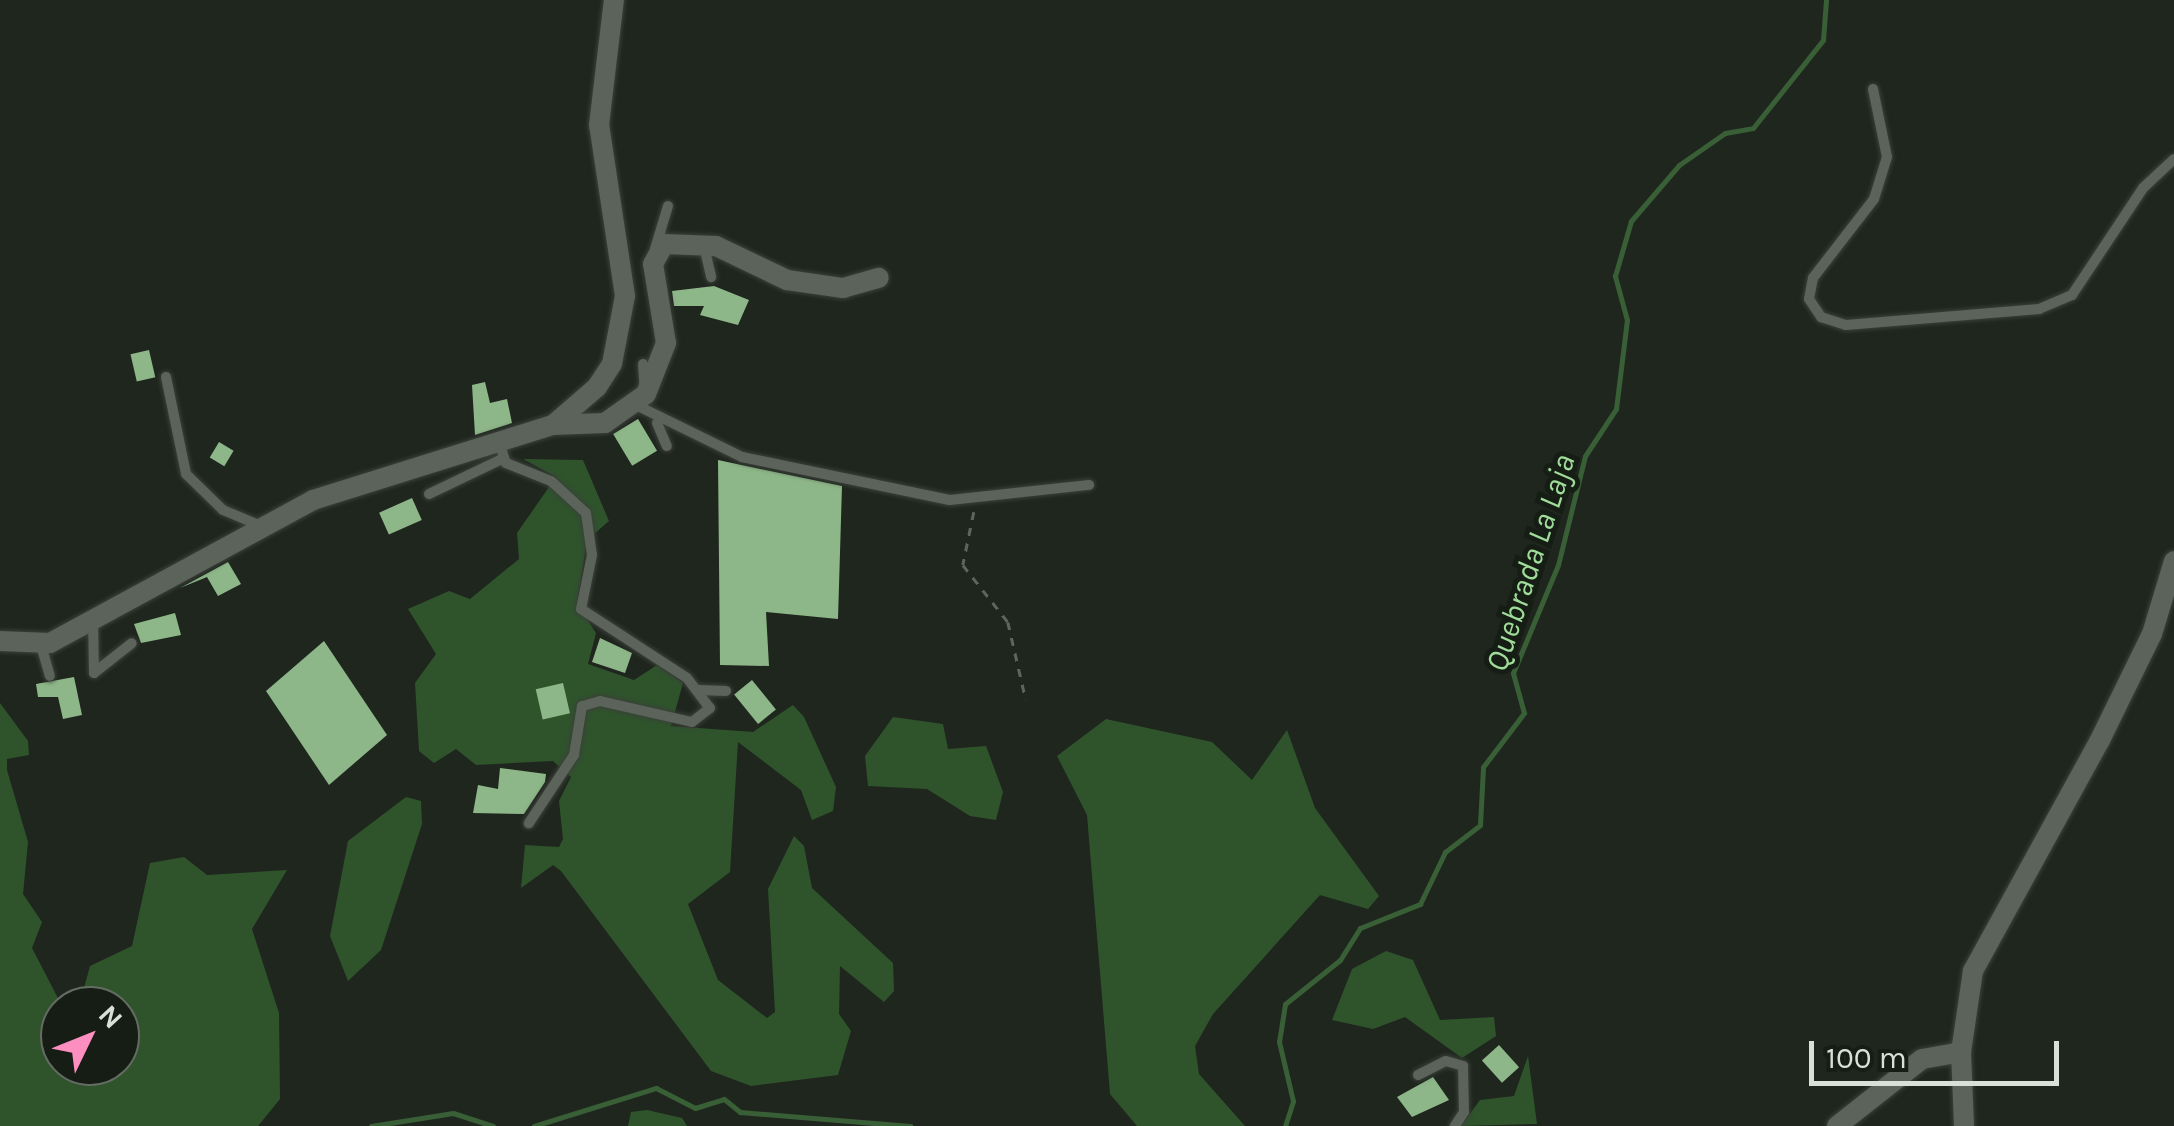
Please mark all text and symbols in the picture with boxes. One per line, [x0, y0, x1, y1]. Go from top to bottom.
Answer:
water label: Quebrada La Laja [1478, 449, 1584, 677]
north arrow [40, 986, 140, 1086]
text: N [92, 998, 130, 1035]
scale bar [1814, 1021, 2064, 1083]
text: 100 m [1826, 1040, 1907, 1076]

